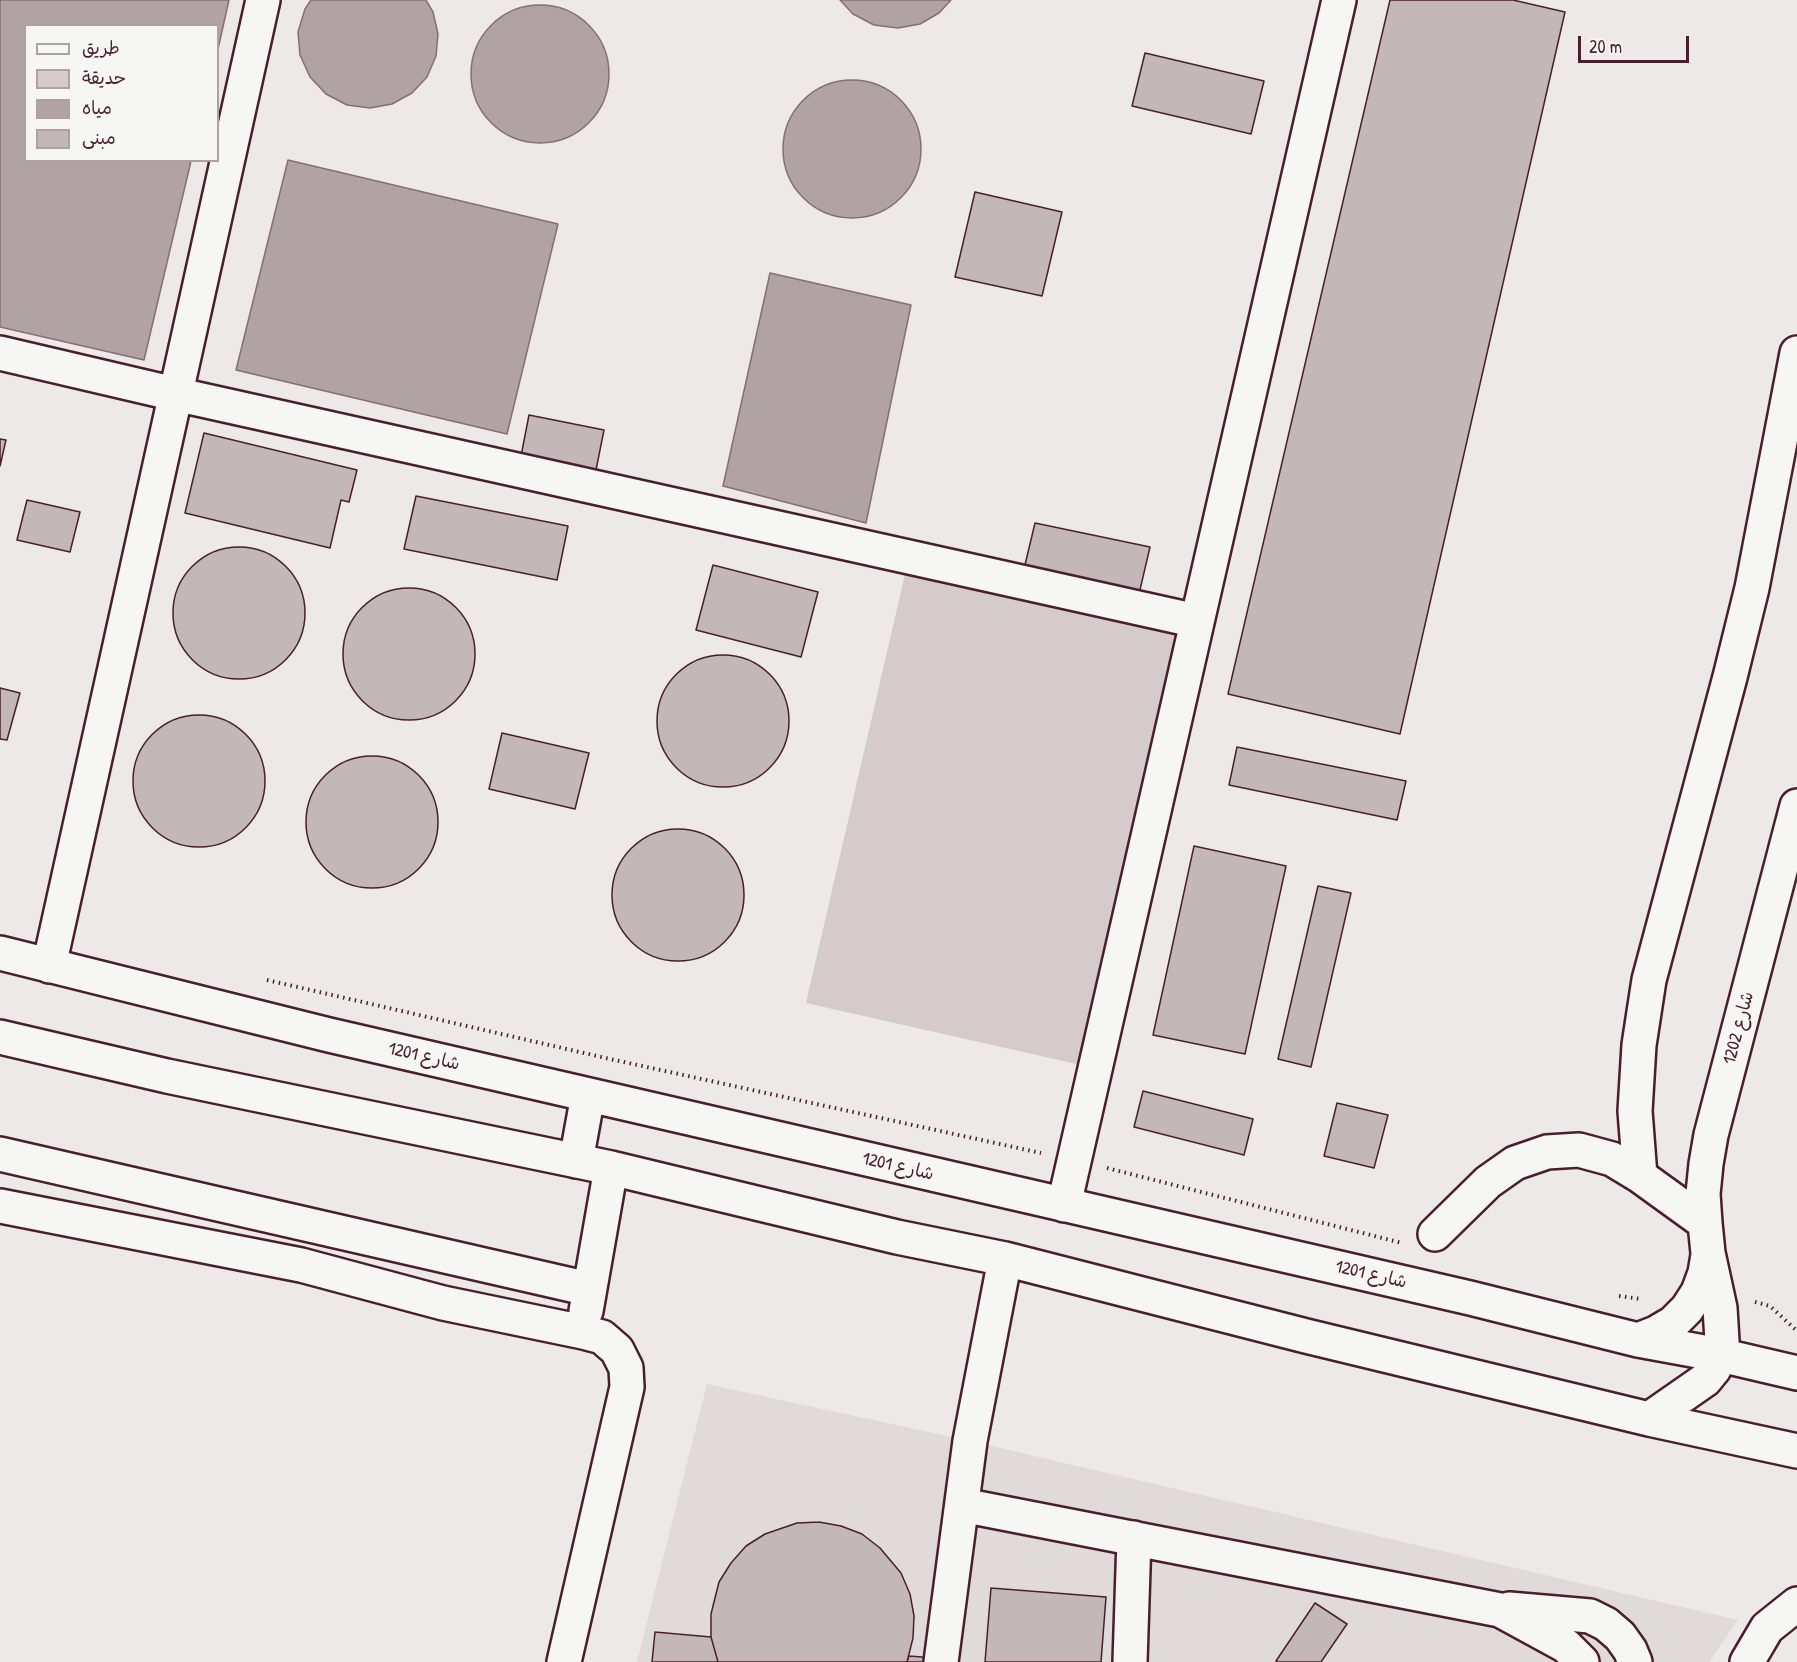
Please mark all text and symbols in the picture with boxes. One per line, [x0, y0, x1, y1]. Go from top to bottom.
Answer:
legend [24, 24, 219, 162]
scale bar [1581, 24, 1692, 62]
text: 20 m [1589, 34, 1622, 59]
text: طريق [82, 35, 120, 60]
text: حديقة [82, 65, 126, 90]
text: مياه [82, 95, 112, 120]
text: مبنى [82, 125, 116, 150]
street label: شارع 1202 [1719, 989, 1759, 1067]
street label: شارع 1201 [386, 1038, 462, 1076]
street label: شارع 1201 [860, 1148, 936, 1186]
street label: شارع 1201 [1333, 1256, 1409, 1294]

